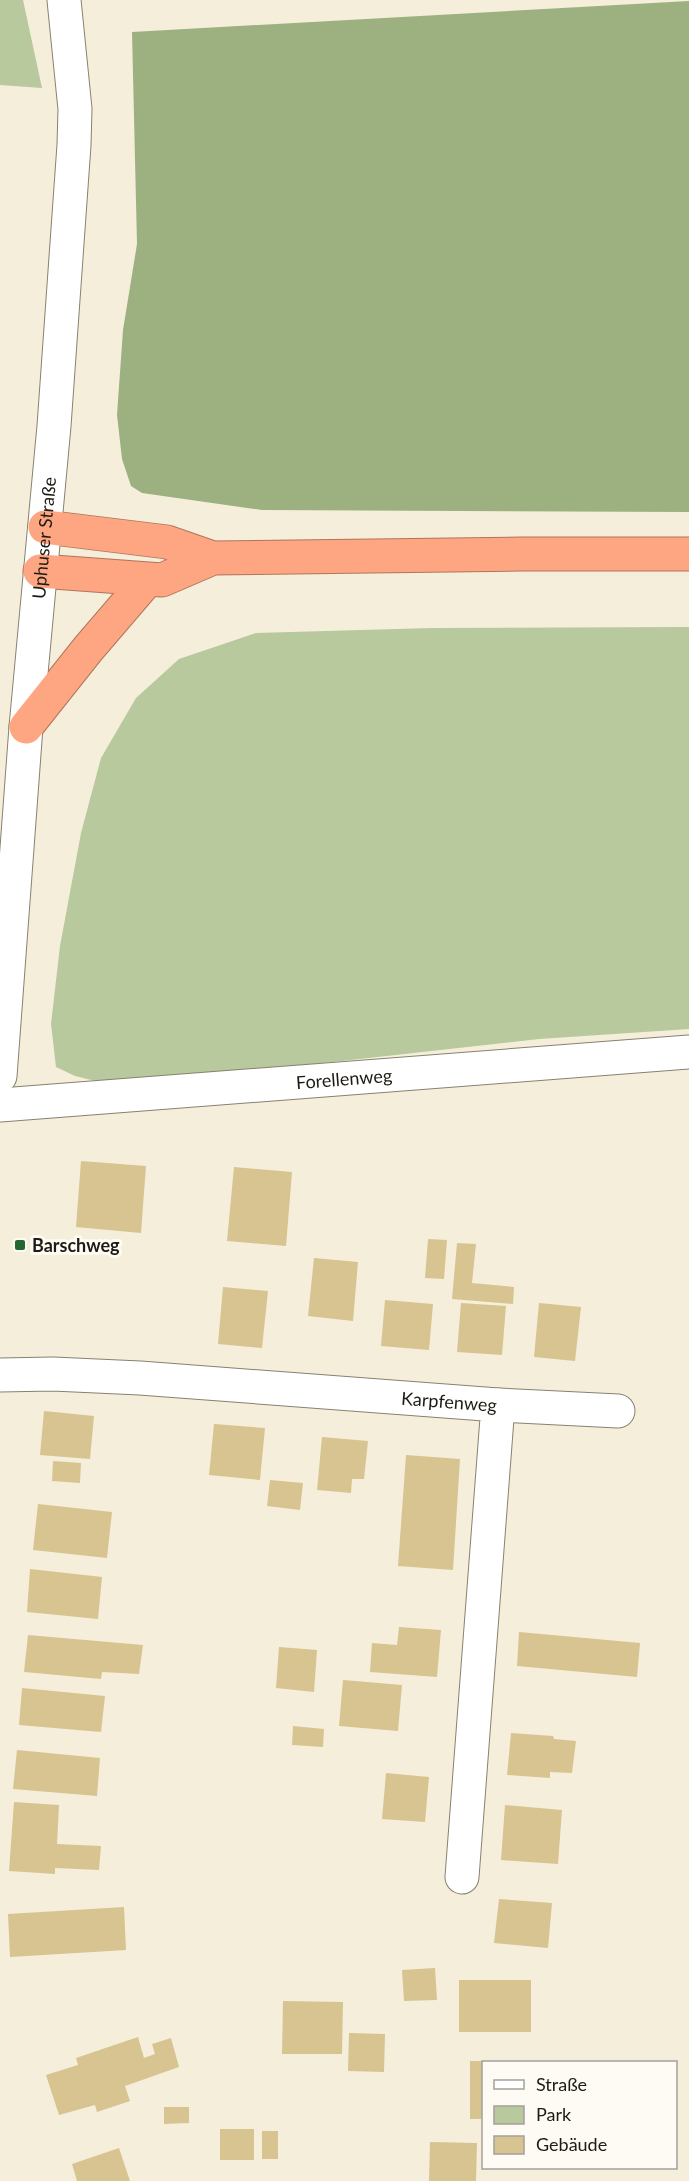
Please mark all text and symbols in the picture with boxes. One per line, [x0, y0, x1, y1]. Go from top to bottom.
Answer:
street label: Uphuser Straße [27, 476, 60, 600]
street label: Forellenweg [295, 1064, 393, 1093]
place label: Barschweg [32, 1234, 120, 1256]
marker: Barschweg [13, 1238, 27, 1252]
street label: Karpfenweg [400, 1387, 498, 1416]
legend [482, 2061, 677, 2169]
text: Straße [536, 2073, 587, 2095]
text: Park [536, 2103, 572, 2125]
text: Gebäude [536, 2133, 607, 2155]

